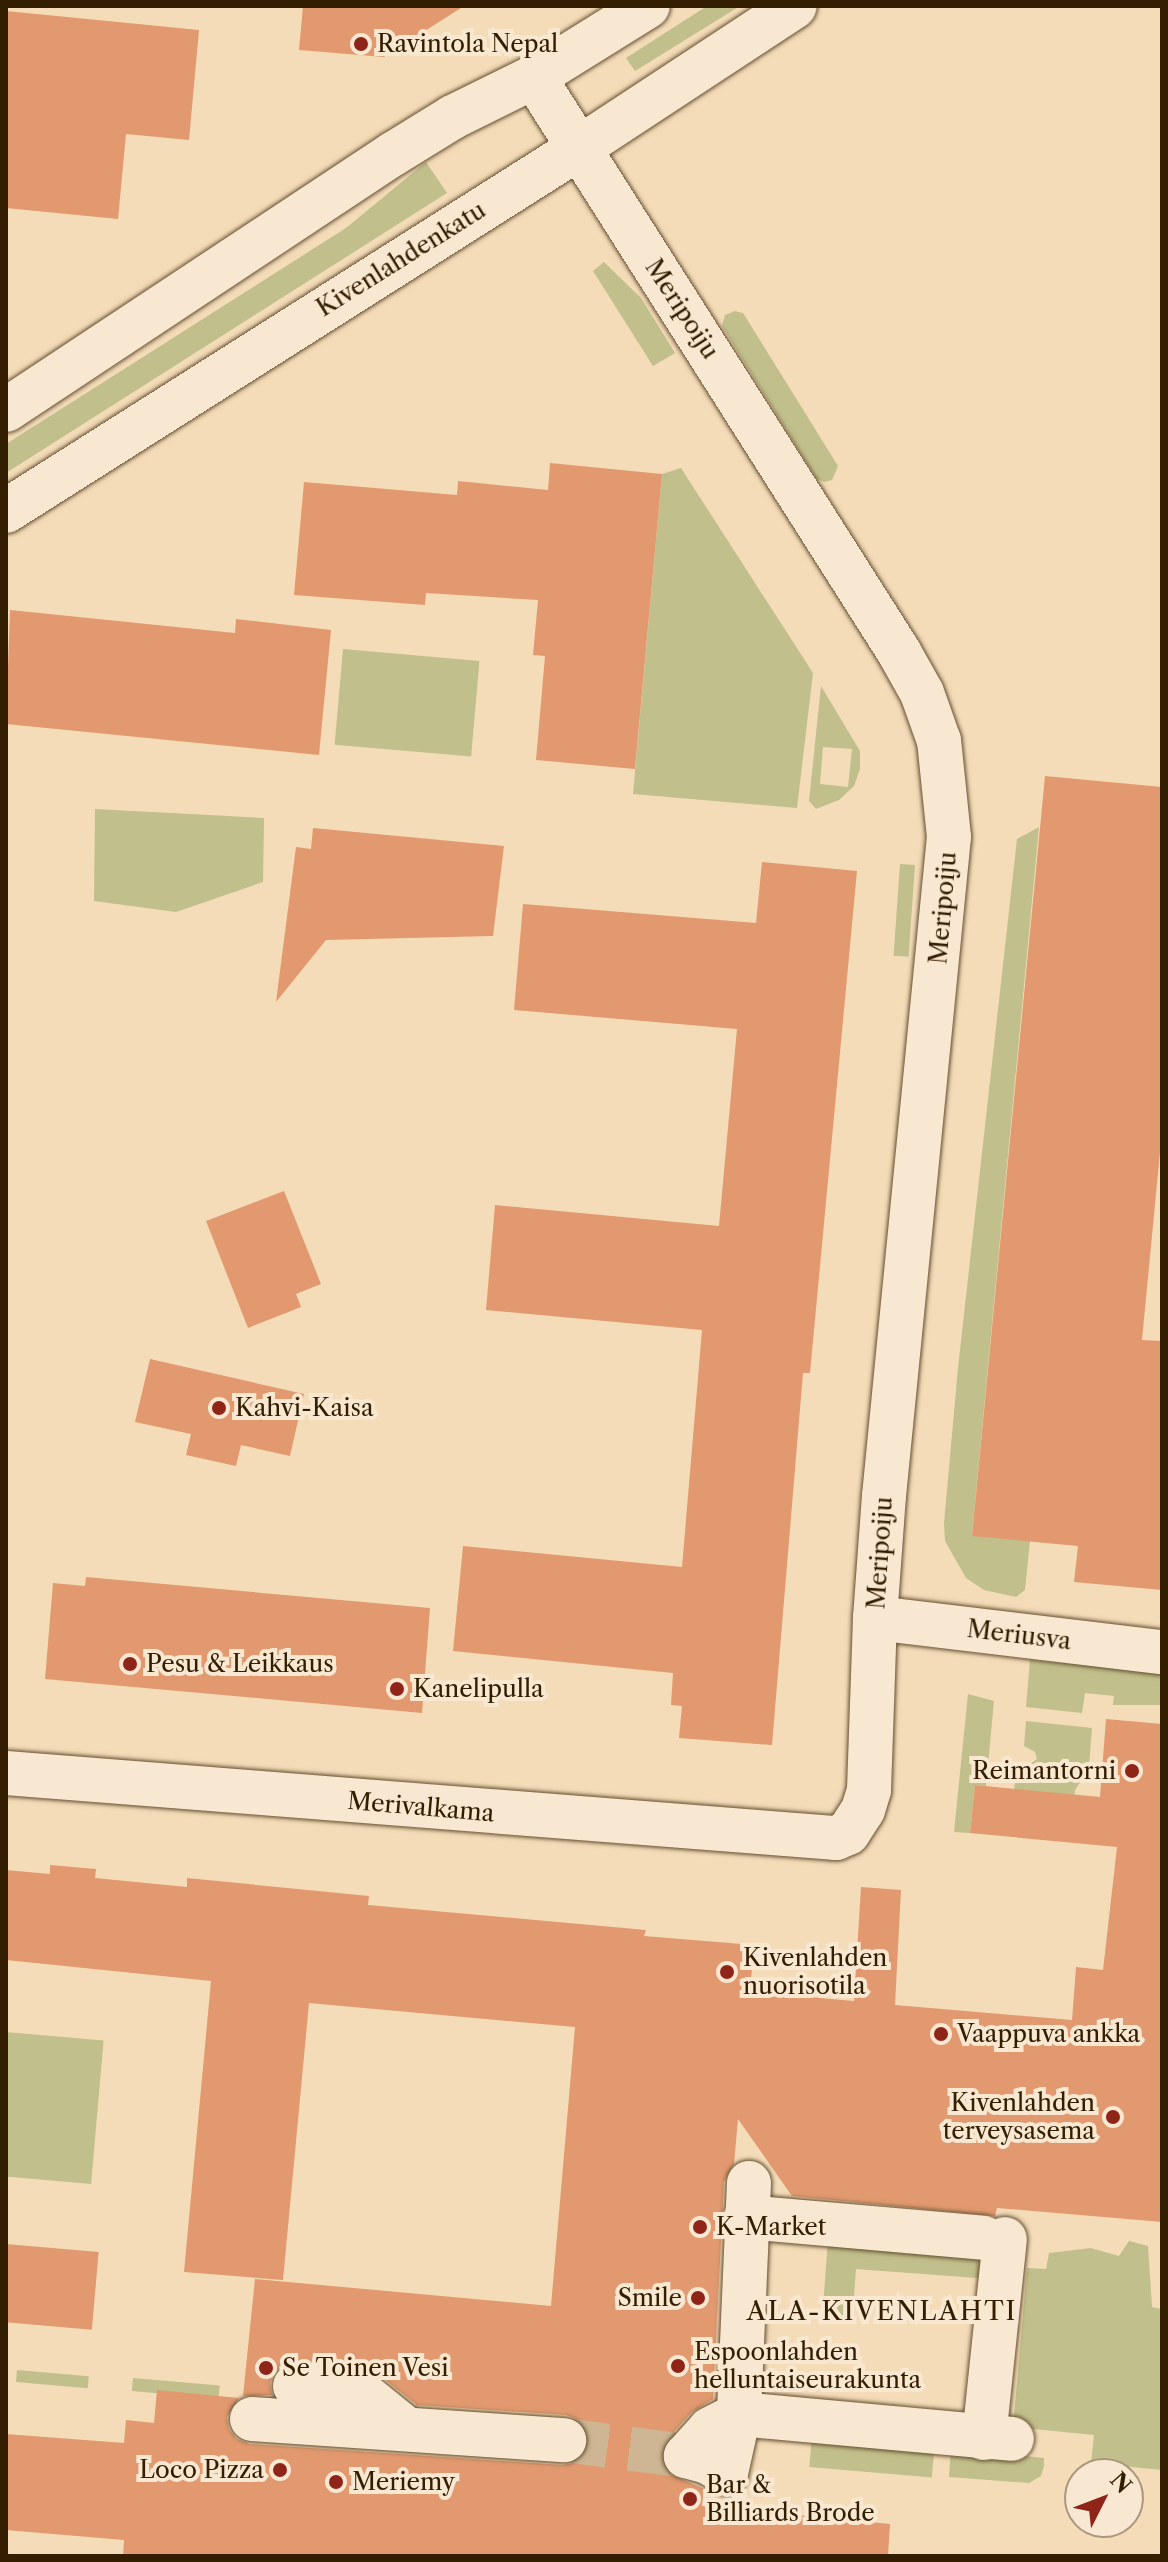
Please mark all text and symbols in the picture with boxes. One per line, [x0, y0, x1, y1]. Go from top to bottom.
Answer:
place label: Ravintola Nepal [377, 30, 559, 58]
marker: Ravintola Nepal [352, 35, 370, 53]
street label: Kivenlahdenkatu [311, 195, 491, 323]
street label: Meripoiju [639, 254, 725, 364]
street label: Meripoiju [924, 850, 962, 966]
place label: Kahvi-Kaisa [235, 1394, 374, 1422]
marker: Kahvi-Kaisa [210, 1399, 228, 1417]
street label: Meripoiju [862, 1496, 898, 1610]
street label: Meriusva [965, 1614, 1073, 1656]
place label: Pesu & Leikkaus [146, 1650, 334, 1678]
marker: Pesu & Leikkaus [121, 1655, 139, 1673]
place label: Kanelipulla [413, 1675, 544, 1703]
marker: Kanelipulla [388, 1680, 406, 1698]
place label: Reimantorni [972, 1757, 1116, 1785]
marker: Reimantorni [1123, 1762, 1141, 1780]
street label: Merivalkama [346, 1786, 496, 1828]
place label: Kivenlahden nuorisotila [743, 1944, 887, 2000]
marker: Kivenlahden nuorisotila [718, 1963, 736, 1981]
place label: Vaappuva ankka [957, 2020, 1141, 2048]
marker: Vaappuva ankka [932, 2025, 950, 2043]
place label: Kivenlahden terveysasema [943, 2089, 1095, 2145]
marker: Kivenlahden terveysasema [1102, 2106, 1124, 2128]
place label: K-Market [716, 2213, 826, 2241]
marker: K-Market [691, 2218, 709, 2236]
place label: Smile [617, 2284, 682, 2312]
marker: Smile [689, 2289, 707, 2307]
district label: ALA-KIVENLAHTI [747, 2296, 1017, 2328]
place label: Espoonlahden helluntaiseurakunta [694, 2338, 921, 2394]
place label: Se Toinen Vesi [282, 2354, 450, 2382]
marker: Espoonlahden helluntaiseurakunta [669, 2357, 687, 2375]
marker: Se Toinen Vesi [257, 2359, 275, 2377]
place label: Loco Pizza [139, 2456, 264, 2484]
north arrow [1064, 2458, 1144, 2538]
marker: Loco Pizza [271, 2461, 289, 2479]
text: N [1104, 2467, 1137, 2499]
place label: Meriemy [352, 2468, 455, 2496]
place label: Bar & Billiards Brode [706, 2471, 875, 2527]
marker: Meriemy [327, 2473, 345, 2491]
marker: Bar & Billiards Brode [681, 2490, 699, 2508]

